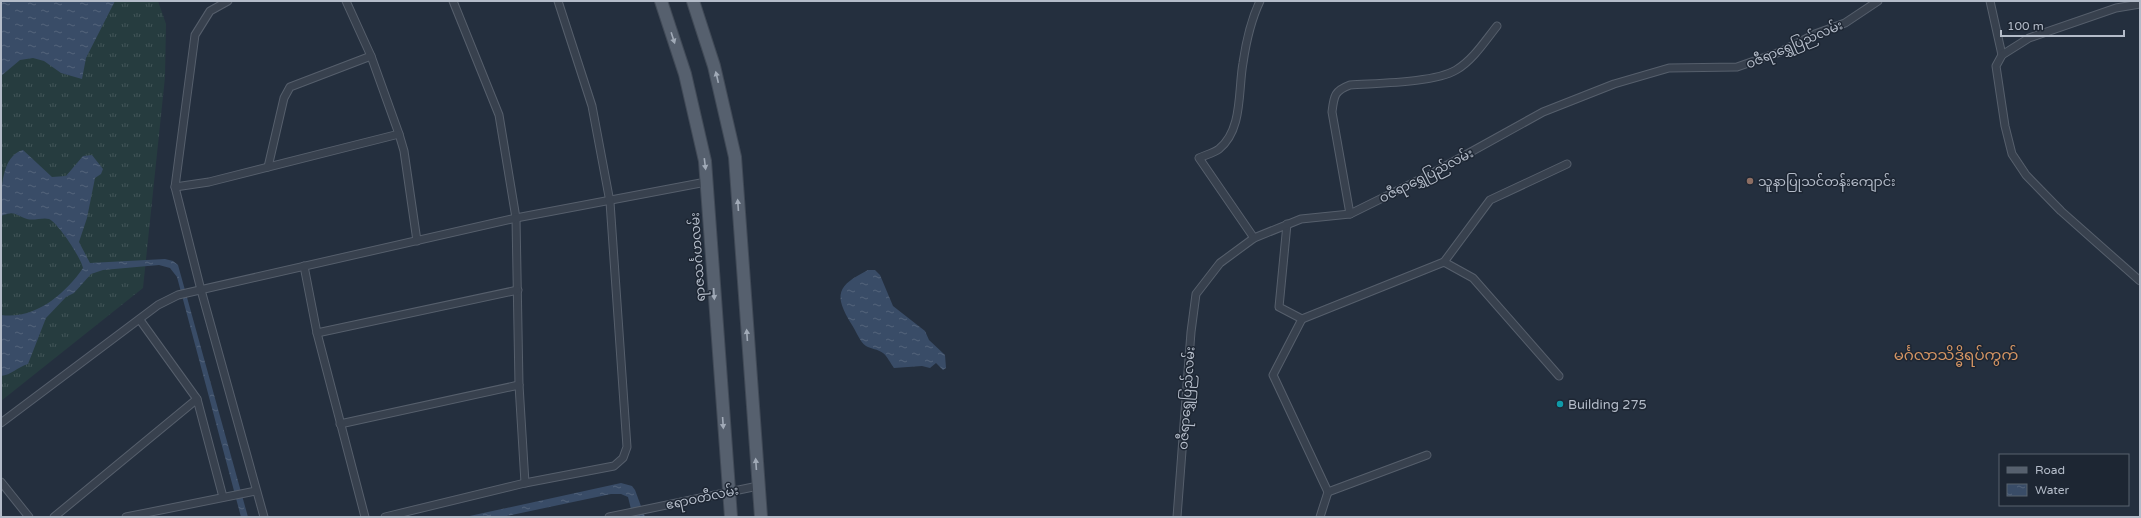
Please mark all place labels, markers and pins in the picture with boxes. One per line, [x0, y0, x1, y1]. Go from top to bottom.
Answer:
place label: သူနာပြုသင်တန်းကျောင်း [1758, 173, 1896, 192]
marker: သူနာပြုသင်တန်းကျောင်း [1745, 176, 1755, 186]
place label: Building 275 [1568, 397, 1647, 413]
marker: Building 275 [1555, 399, 1565, 409]

